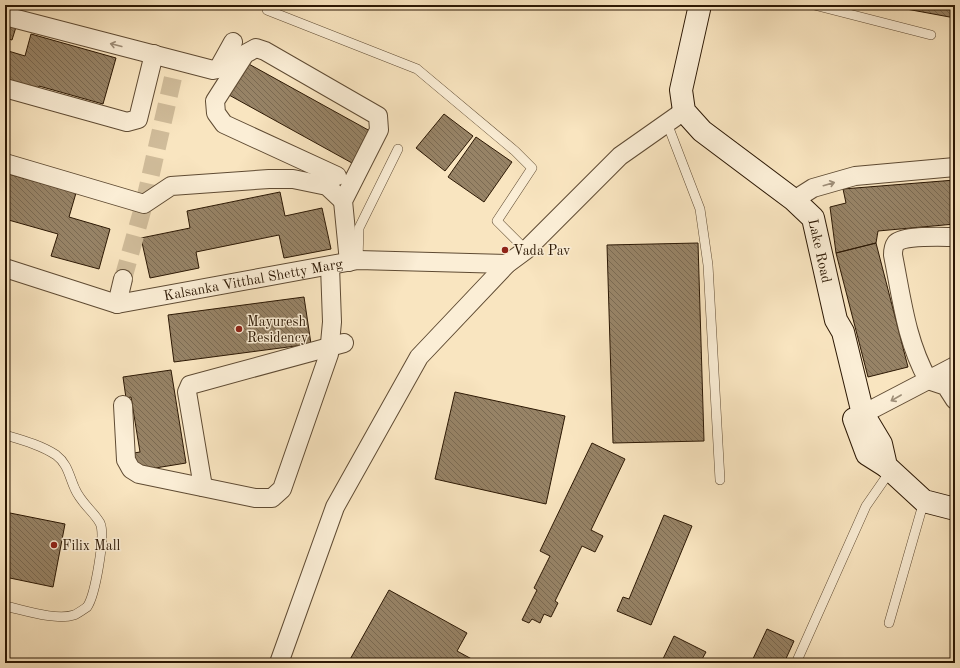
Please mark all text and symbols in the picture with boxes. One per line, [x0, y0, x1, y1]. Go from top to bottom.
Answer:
one-way arrow [110, 40, 123, 48]
one-way arrow [823, 180, 836, 187]
street label: Lake Road [805, 218, 833, 284]
place label: Vada Pav [513, 244, 571, 258]
marker: Vada Pav [500, 245, 510, 255]
street label: Kalsanka Vitthal Shetty Marg [163, 257, 344, 303]
place label: Mayuresh Residency [247, 315, 309, 345]
marker: Mayuresh Residency [234, 324, 244, 334]
one-way arrow [890, 395, 902, 403]
place label: Filix Mall [62, 539, 120, 553]
marker: Filix Mall [49, 540, 59, 550]

